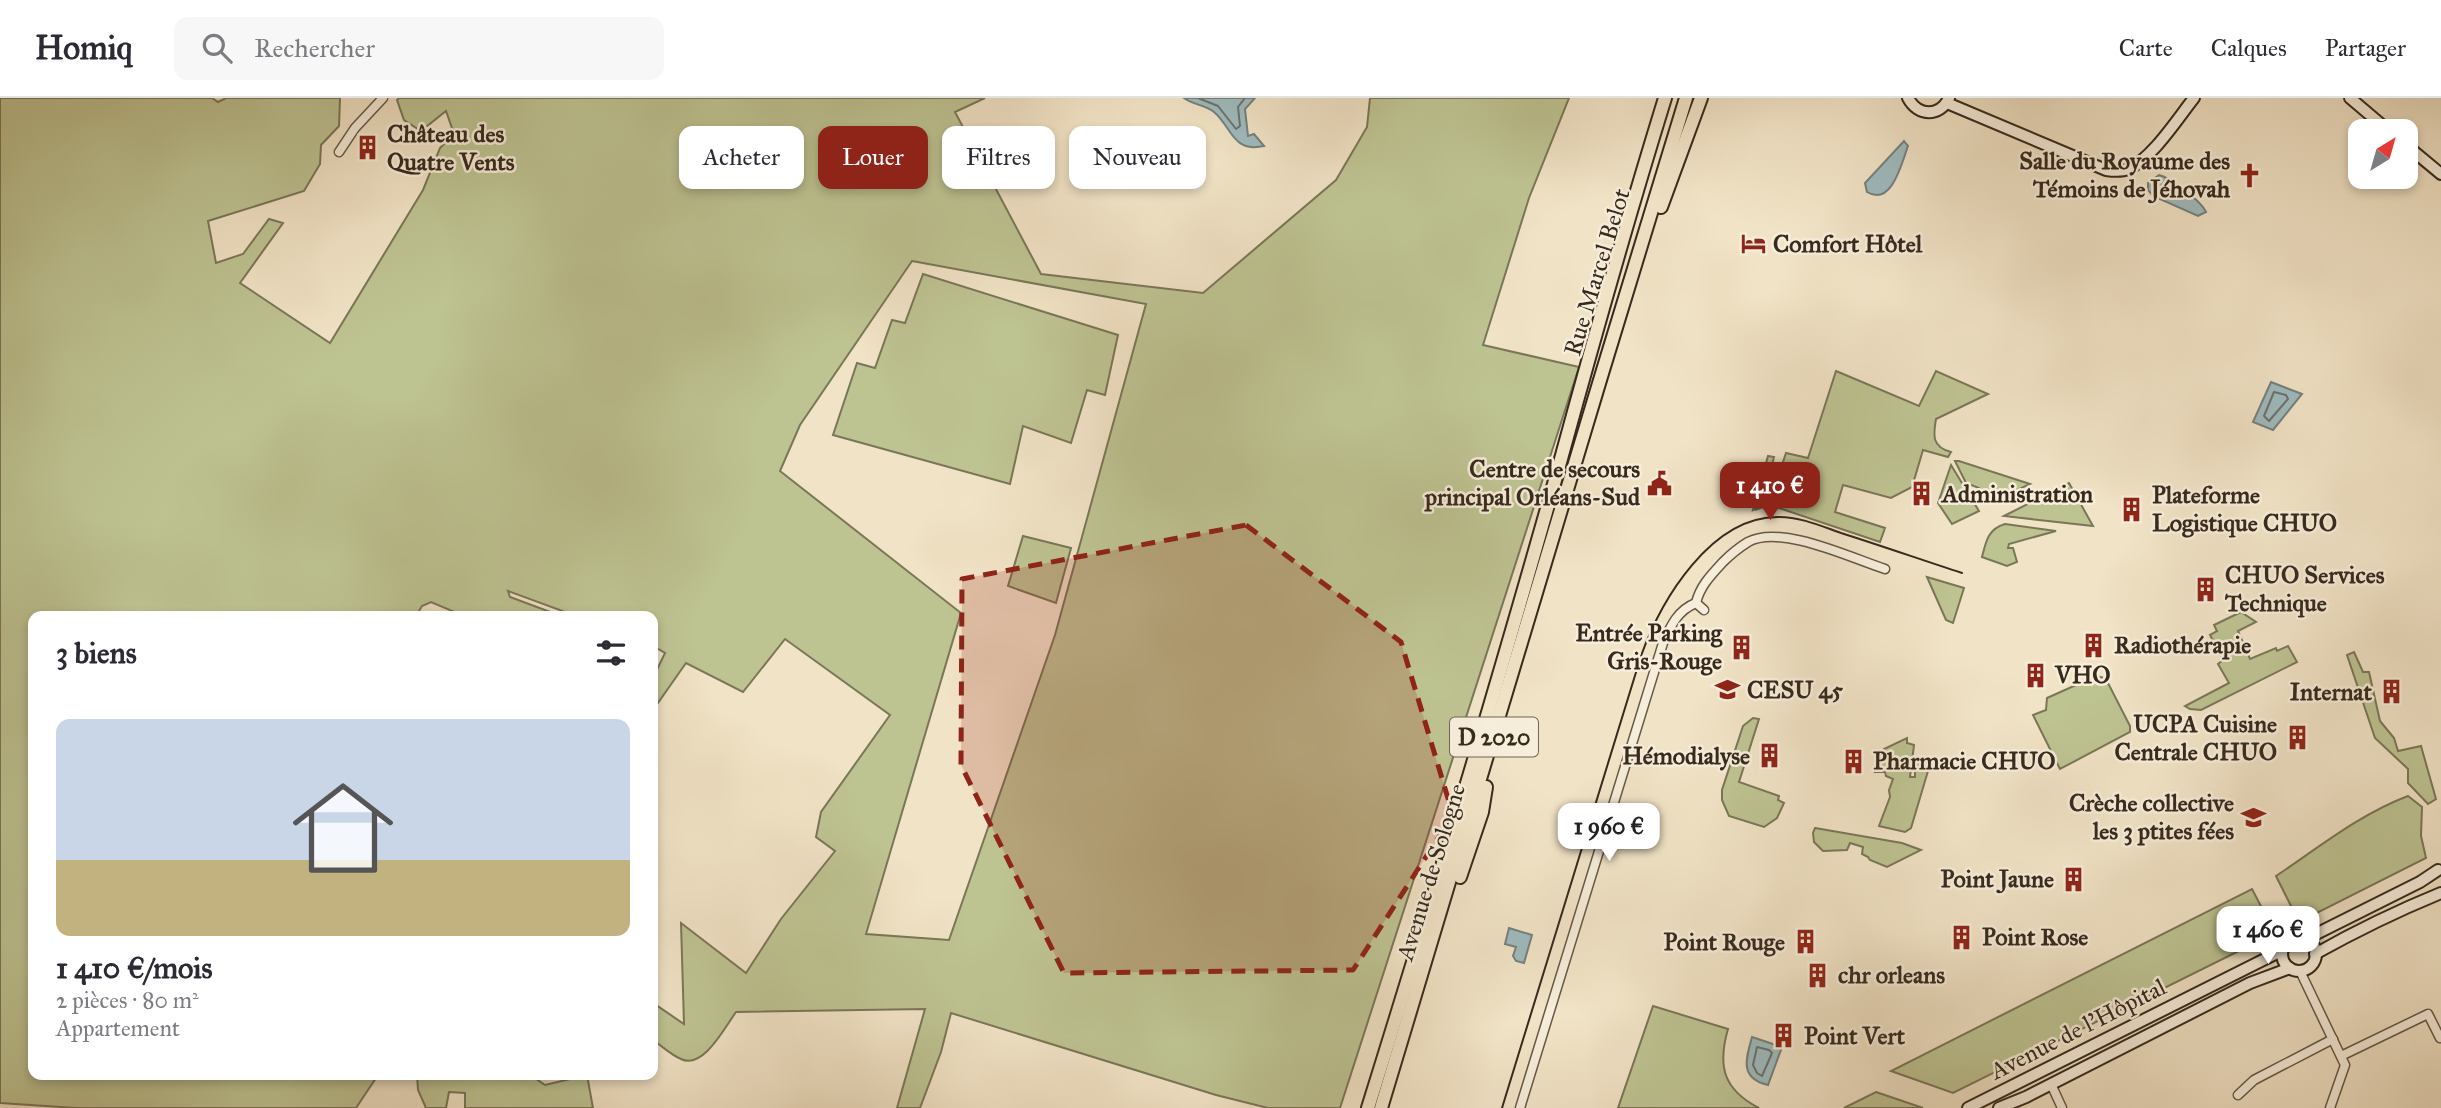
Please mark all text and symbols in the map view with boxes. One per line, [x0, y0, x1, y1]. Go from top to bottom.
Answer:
search box [174, 17, 664, 80]
text: Homiq [35, 28, 132, 68]
icon: search [198, 29, 236, 67]
text: Rechercher [254, 32, 375, 64]
text: Carte [2119, 33, 2173, 63]
text: Calques [2211, 33, 2287, 63]
text: Partager [2325, 33, 2406, 63]
place label: Château des Quatre Vents [387, 119, 515, 177]
north arrow [2348, 119, 2418, 189]
map controls [2348, 119, 2418, 189]
chip: Acheter [679, 126, 804, 189]
chip: Louer [818, 126, 928, 189]
chip: Filtres [942, 126, 1055, 189]
chip: Nouveau [1069, 126, 1206, 189]
building icon: Château des Quatre Vents [353, 134, 381, 162]
place label: Salle du Royaume des Témoins de Jéhovah [2019, 146, 2231, 204]
church icon: Salle du Royaume des Témoins de Jéhovah [2236, 161, 2264, 189]
street label: Rue Marcel Belot [1557, 184, 1637, 359]
place label: Comfort Hôtel [1773, 229, 1923, 259]
hotel icon: Comfort Hôtel [1739, 230, 1767, 258]
place label: Centre de secours principal Orléans-Sud [1424, 454, 1641, 512]
pin: 1 410 € [1705, 462, 1835, 522]
public building icon: Centre de secours principal Orléans-Sud [1646, 469, 1674, 497]
text: 1 410 € [1736, 471, 1804, 499]
place label: Administration [1940, 479, 2093, 509]
building icon: Administration [1908, 480, 1936, 508]
place label: Plateforme Logistique CHUO [2152, 480, 2337, 538]
building icon: Plateforme Logistique CHUO [2118, 495, 2146, 523]
place label: CHUO Services Technique [2224, 560, 2385, 618]
building icon: CHUO Services Technique [2191, 575, 2219, 603]
place label: Entrée Parking Gris-Rouge [1575, 618, 1723, 676]
place label: Radiothérapie [2114, 630, 2251, 660]
building icon: Radiothérapie [2080, 631, 2108, 659]
building icon: Entrée Parking Gris-Rouge [1728, 633, 1756, 661]
icon: filters [592, 634, 630, 672]
text: 3 biens [56, 635, 137, 671]
place label: VHO [2054, 660, 2110, 690]
building icon: VHO [2021, 661, 2049, 689]
place label: CESU 45 [1747, 675, 1844, 705]
school or university icon: CESU 45 [1713, 676, 1741, 704]
place label: Internat [2290, 677, 2373, 707]
building icon: Internat [2378, 678, 2406, 706]
place label: UCPA Cuisine Centrale CHUO [2114, 709, 2277, 767]
road number: D 2020 [1450, 718, 1538, 757]
building icon: UCPA Cuisine Centrale CHUO [2283, 724, 2311, 752]
place label: Hémodialyse [1622, 741, 1750, 771]
building icon: Hémodialyse [1756, 742, 1784, 770]
place label: Pharmacie CHUO [1873, 746, 2055, 776]
building icon: Pharmacie CHUO [1839, 747, 1867, 775]
icon: home [280, 765, 406, 891]
street label: Avenue de Sologne [1390, 780, 1472, 965]
place label: Crèche collective les 3 ptites fées [2069, 788, 2234, 846]
school or university icon: Crèche collective les 3 ptites fées [2240, 803, 2268, 831]
pin: 1 960 € [1544, 804, 1674, 863]
text: 1 960 € [1574, 812, 1644, 840]
place label: Point Jaune [1940, 864, 2054, 894]
building icon: Point Jaune [2060, 865, 2088, 893]
pin: 1 460 € [2203, 906, 2333, 966]
text: 1 460 € [2233, 915, 2303, 943]
place label: Point Rose [1982, 922, 2088, 952]
building icon: Point Rose [1948, 923, 1976, 951]
place label: Point Rouge [1663, 927, 1785, 957]
building icon: Point Rouge [1791, 928, 1819, 956]
text: 1 410 €/mois [56, 950, 213, 986]
place label: chr orleans [1838, 960, 1945, 990]
building icon: chr orleans [1804, 961, 1832, 989]
street label: Avenue de l'Hôpital [1984, 972, 2171, 1087]
text: 2 pièces · 80 m² [56, 986, 199, 1014]
text: Appartement [56, 1014, 180, 1042]
place label: Point Vert [1804, 1021, 1906, 1051]
building icon: Point Vert [1770, 1022, 1798, 1050]

